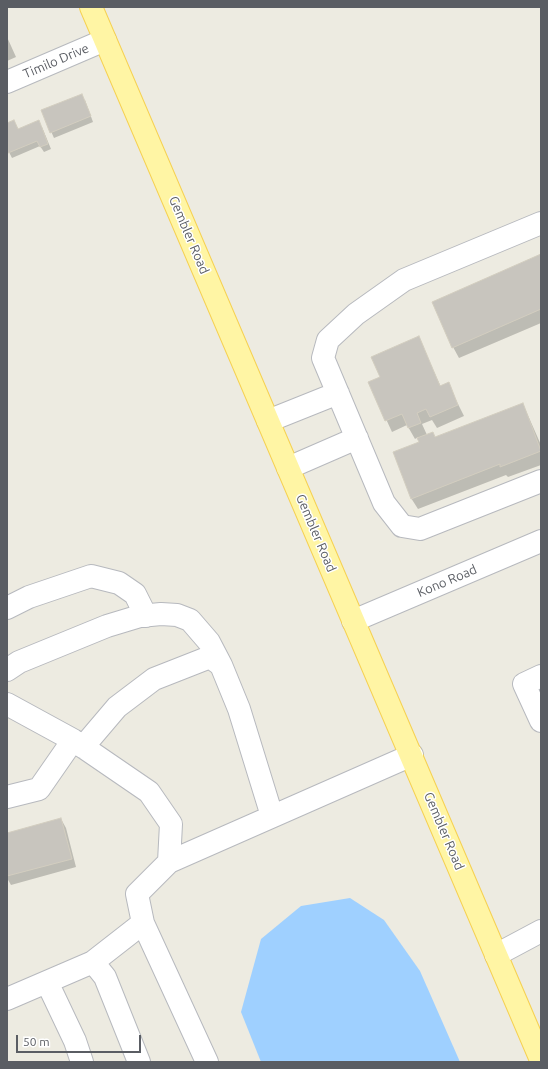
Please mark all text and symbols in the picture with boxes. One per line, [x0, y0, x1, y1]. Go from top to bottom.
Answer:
street label: Timilo Drive [21, 40, 91, 82]
street label: Gembler Road [166, 194, 212, 276]
street label: Gembler Road [293, 492, 339, 574]
street label: Kono Road [415, 561, 479, 601]
street label: Gembler Road [421, 790, 467, 872]
scale bar [18, 1027, 143, 1053]
text: 50 m [23, 1035, 50, 1048]

